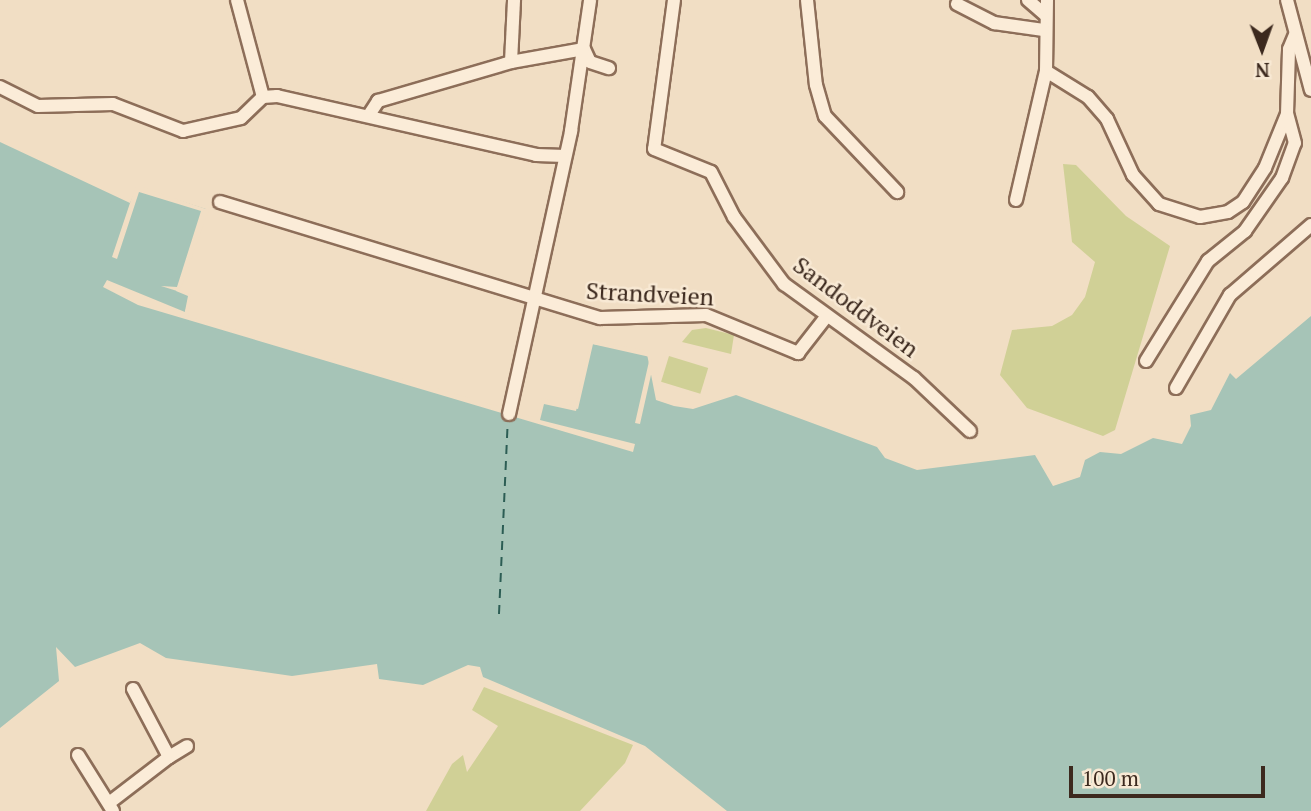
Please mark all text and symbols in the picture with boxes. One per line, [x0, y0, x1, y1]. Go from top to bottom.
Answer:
north arrow [1227, 14, 1297, 84]
text: N [1255, 58, 1270, 83]
street label: Sandoddveien [788, 250, 924, 364]
street label: Strandveien [585, 276, 715, 312]
scale bar [1073, 752, 1269, 796]
text: 100 m [1082, 764, 1139, 792]

